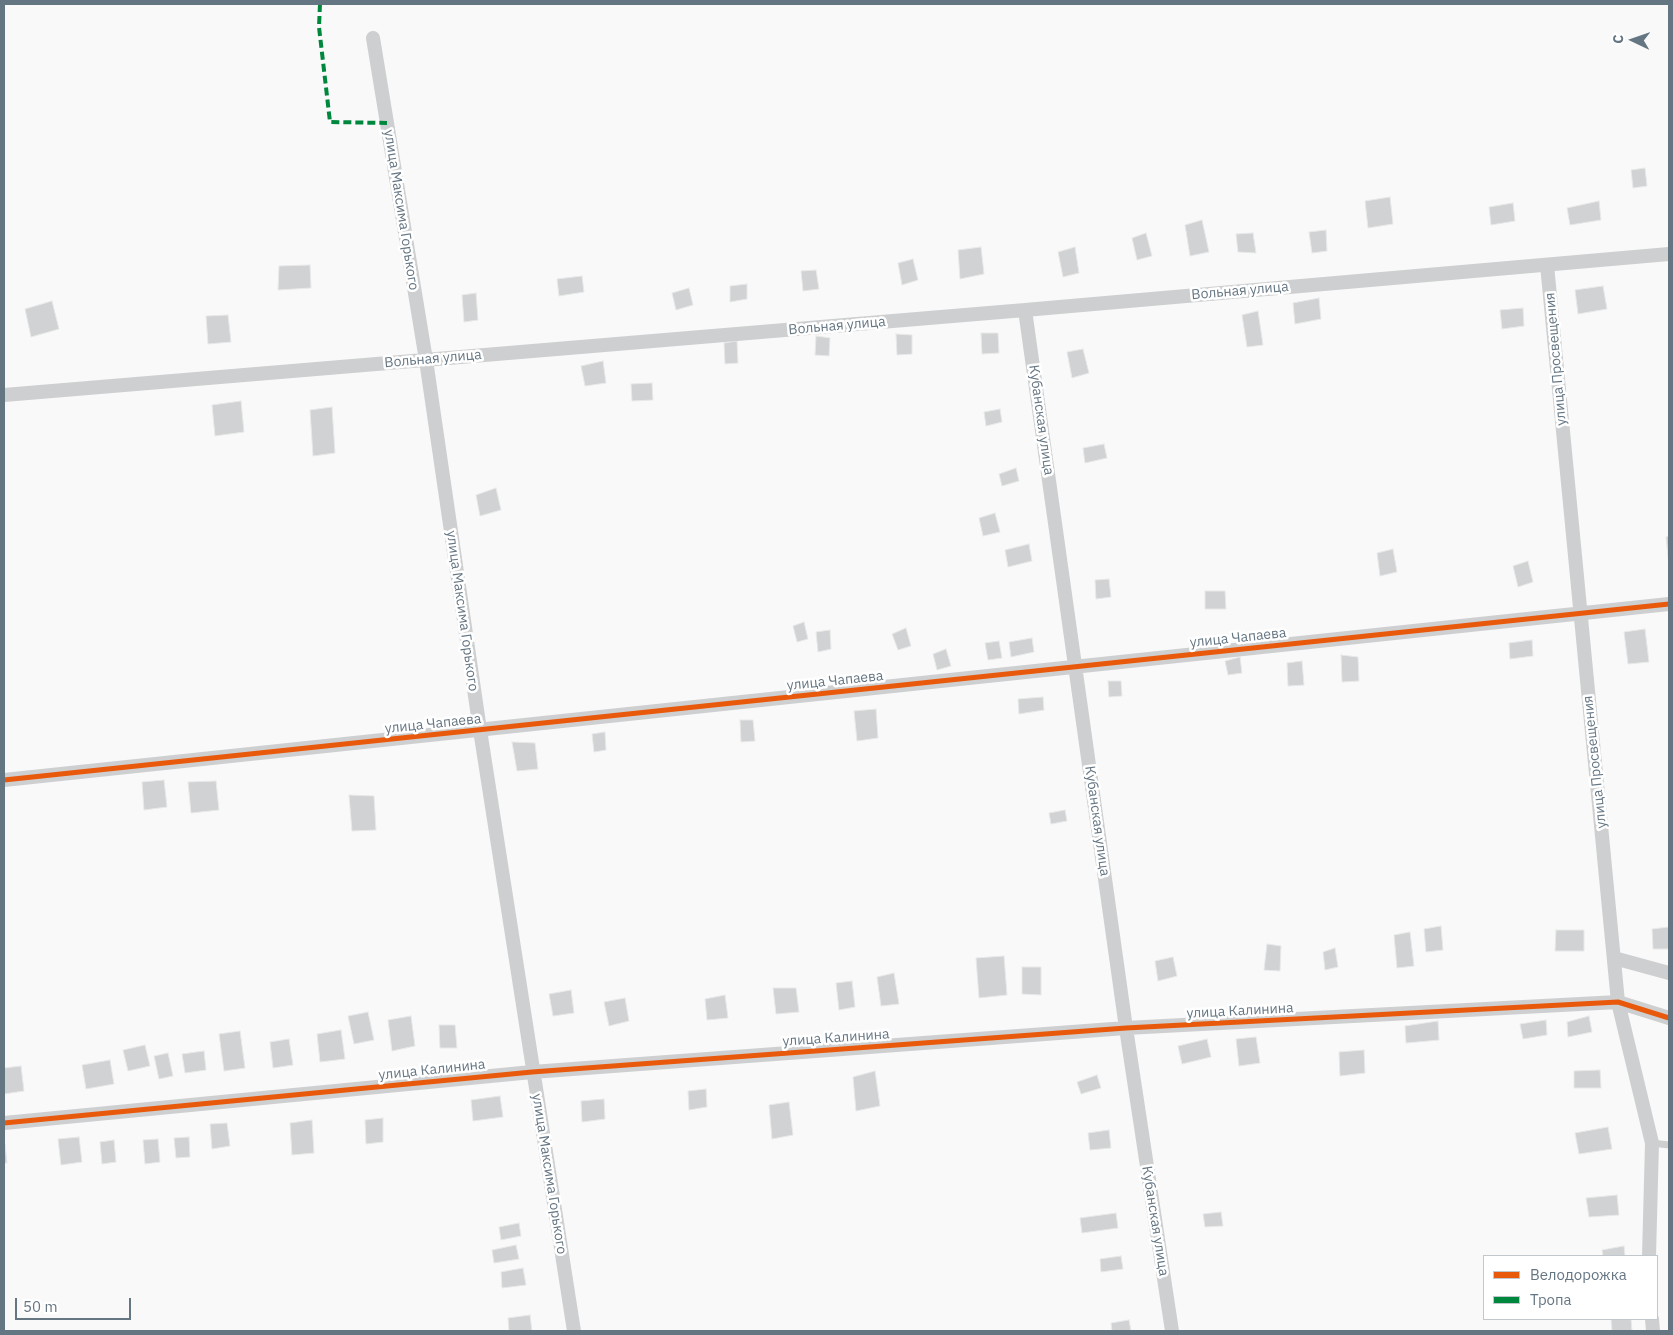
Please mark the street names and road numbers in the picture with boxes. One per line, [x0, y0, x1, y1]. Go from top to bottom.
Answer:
street label: улица Максима Горького [380, 129, 422, 291]
street label: Вольная улица [1191, 278, 1289, 304]
street label: улица Просвещения [1542, 292, 1570, 426]
street label: Вольная улица [788, 313, 886, 339]
street label: Вольная улица [384, 346, 482, 372]
street label: Кубанская улица [1025, 364, 1057, 476]
street label: улица Максима Горького [442, 530, 482, 692]
street label: улица Чапаева [1189, 625, 1287, 651]
street label: улица Чапаева [786, 668, 884, 694]
street label: улица Просвещения [1580, 695, 1610, 829]
street label: улица Чапаева [384, 711, 482, 737]
street label: Кубанская улица [1081, 765, 1113, 877]
street label: улица Калинина [1186, 1000, 1294, 1022]
street label: улица Калинина [782, 1026, 890, 1050]
street label: улица Калинина [378, 1056, 486, 1084]
street label: улица Максима Горького [528, 1093, 570, 1255]
street label: Кубанская улица [1138, 1165, 1172, 1277]

